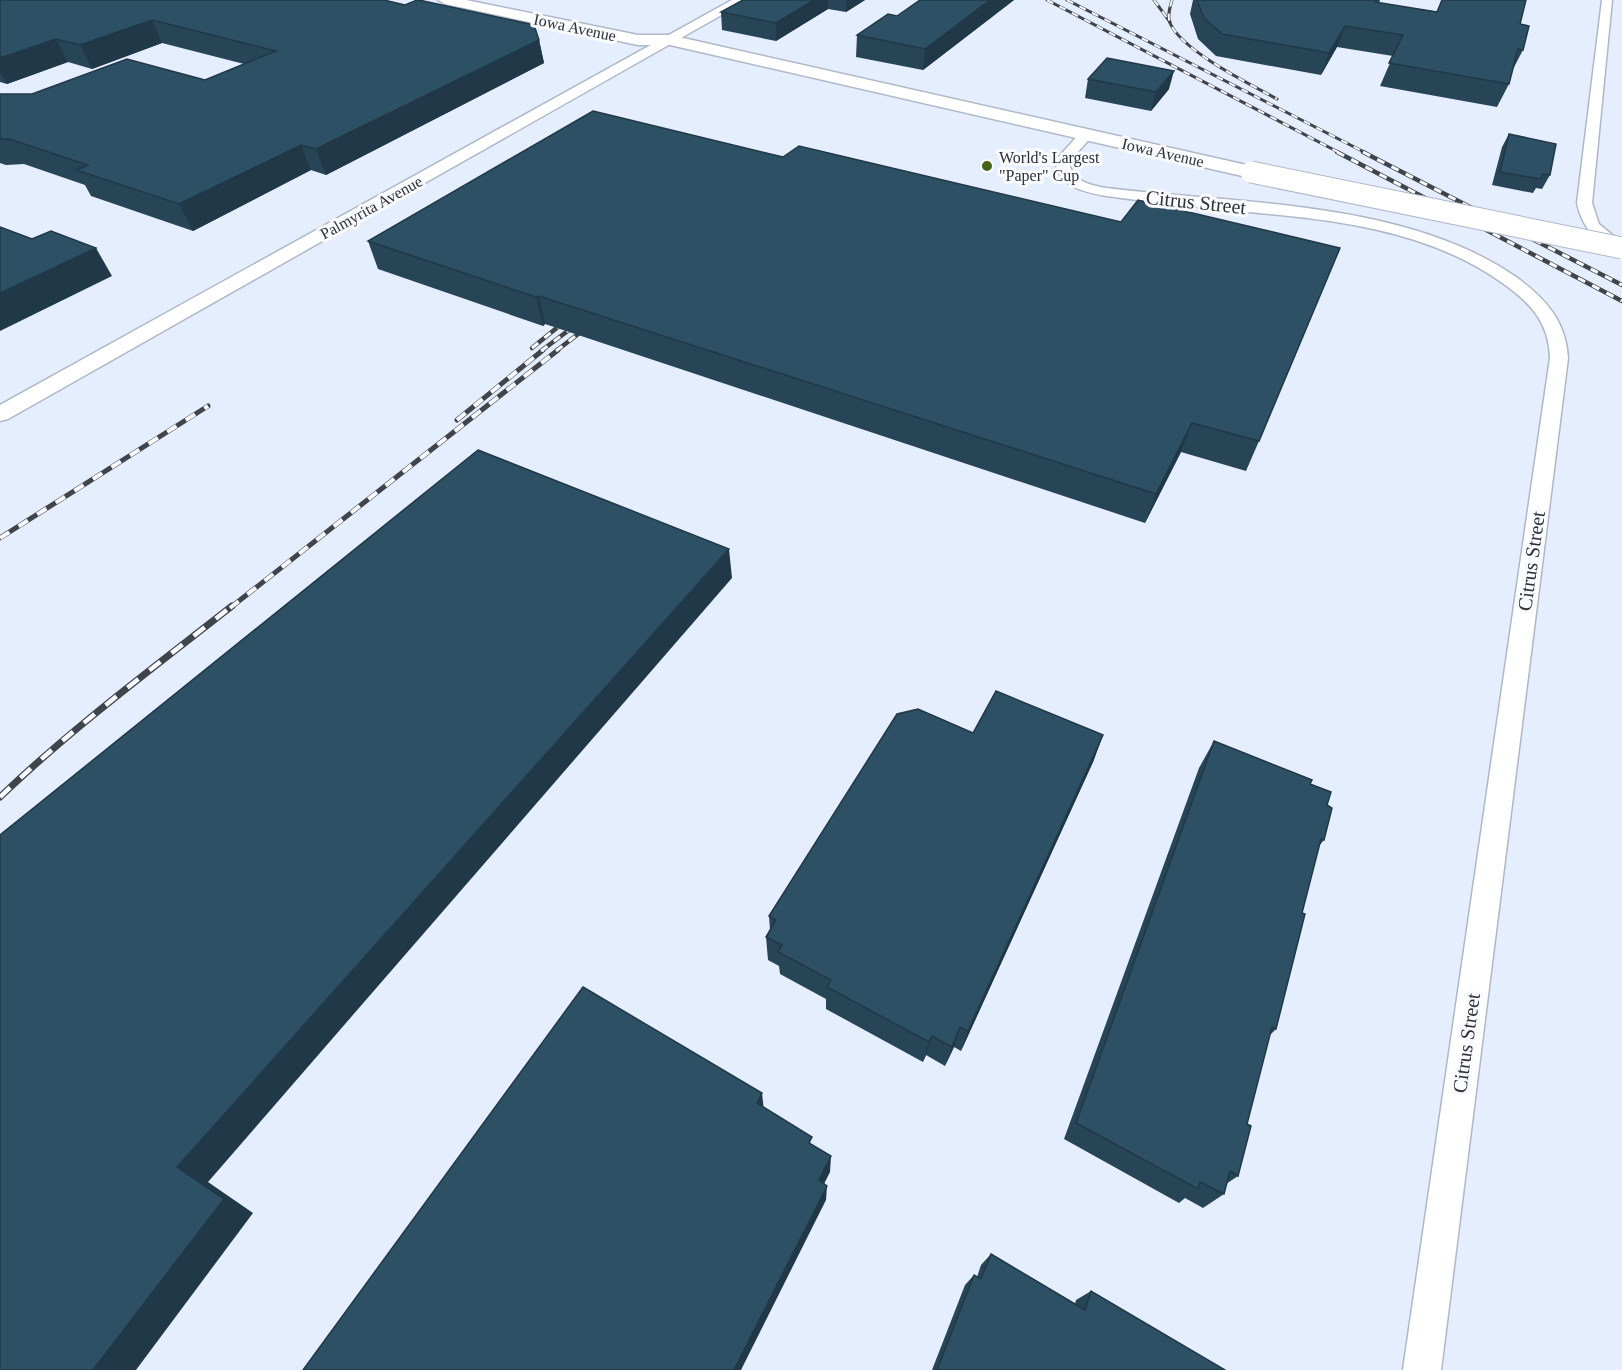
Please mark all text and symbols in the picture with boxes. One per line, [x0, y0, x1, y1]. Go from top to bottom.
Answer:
street label: Iowa Avenue [532, 10, 618, 45]
street label: Iowa Avenue [1120, 135, 1206, 170]
place label: World's Largest "Paper" Cup [999, 149, 1100, 185]
marker: World's Largest "Paper" Cup [980, 159, 994, 173]
street label: Palmyrita Avenue [317, 172, 426, 243]
street label: Citrus Street [1145, 186, 1248, 218]
street label: Citrus Street [1513, 509, 1549, 612]
street label: Citrus Street [1448, 991, 1484, 1094]

